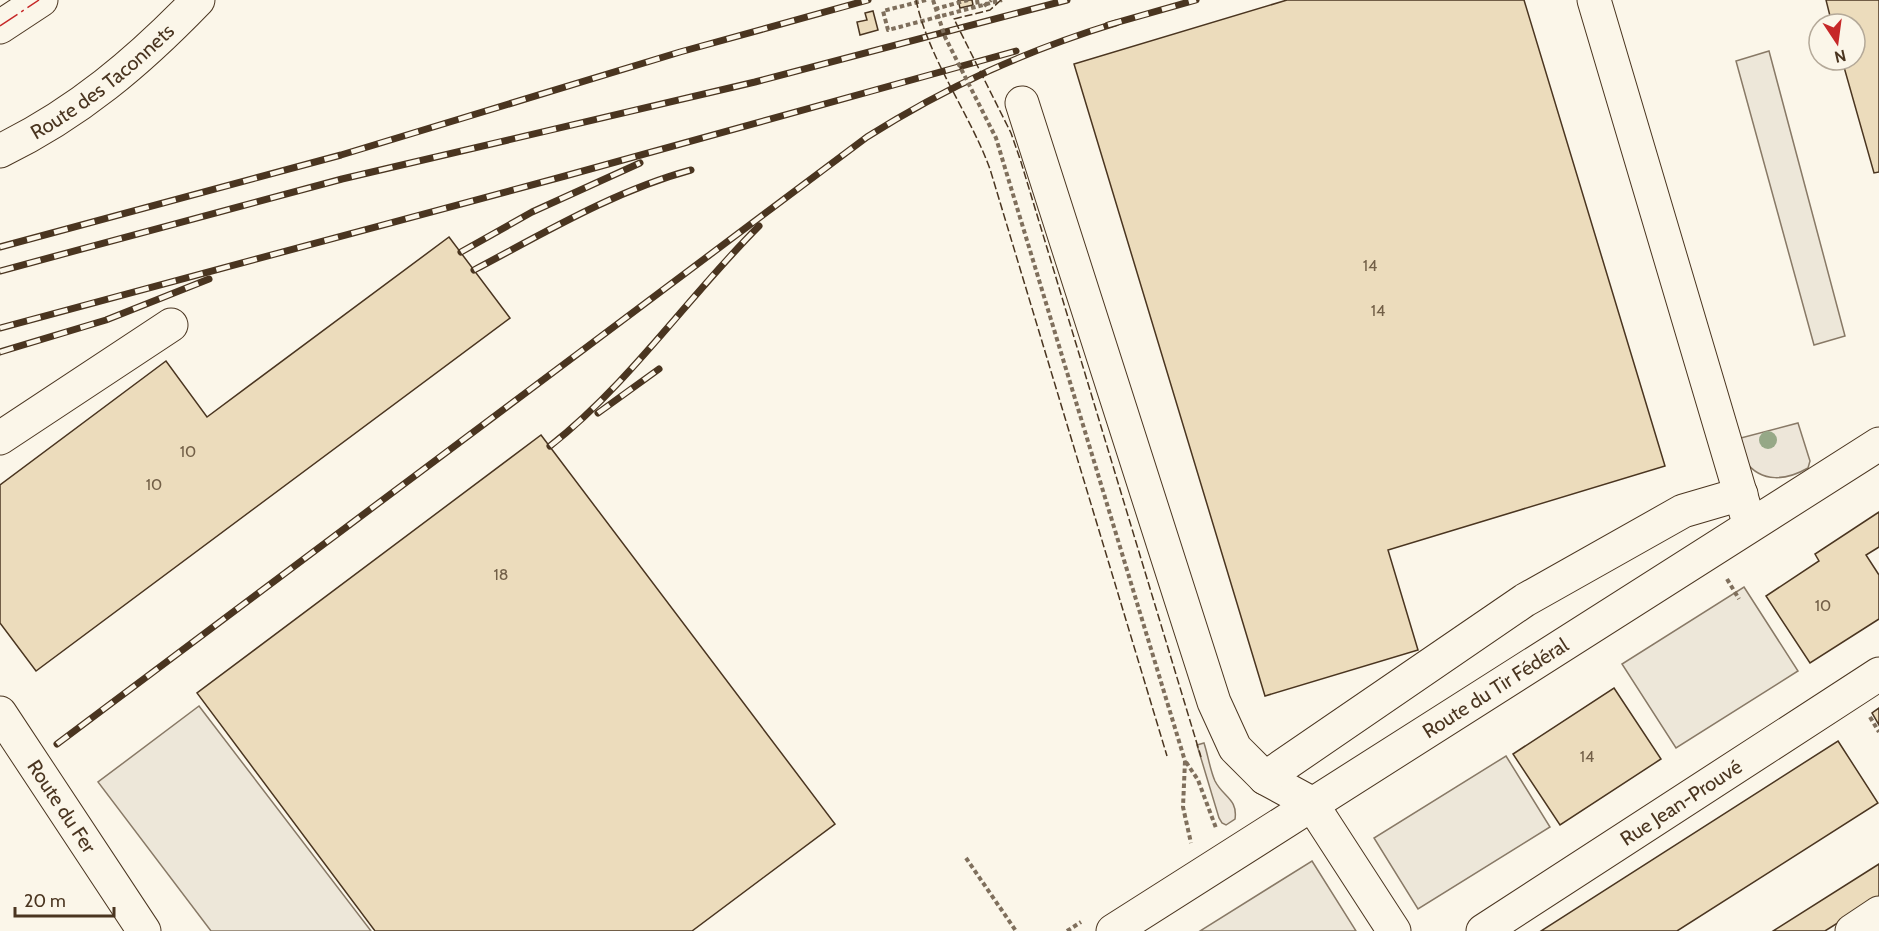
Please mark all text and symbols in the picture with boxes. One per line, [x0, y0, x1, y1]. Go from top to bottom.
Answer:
north arrow [1807, 12, 1867, 72]
street label: Route des Taconnets [26, 19, 179, 144]
text: N [1833, 46, 1848, 67]
house number: 14 [1363, 256, 1377, 275]
house number: 14 [1371, 301, 1385, 320]
house number: 10 [180, 442, 196, 461]
house number: 10 [146, 475, 162, 494]
house number: 18 [494, 565, 508, 584]
house number: 10 [1815, 596, 1831, 615]
street label: Route du Tir Fédéral [1418, 633, 1573, 743]
house number: 14 [1580, 747, 1594, 766]
street label: Rue Jean-Prouvé [1616, 754, 1746, 851]
street label: Route du Fer [22, 755, 102, 858]
scale bar [15, 880, 114, 918]
text: 20 m [24, 890, 66, 912]

